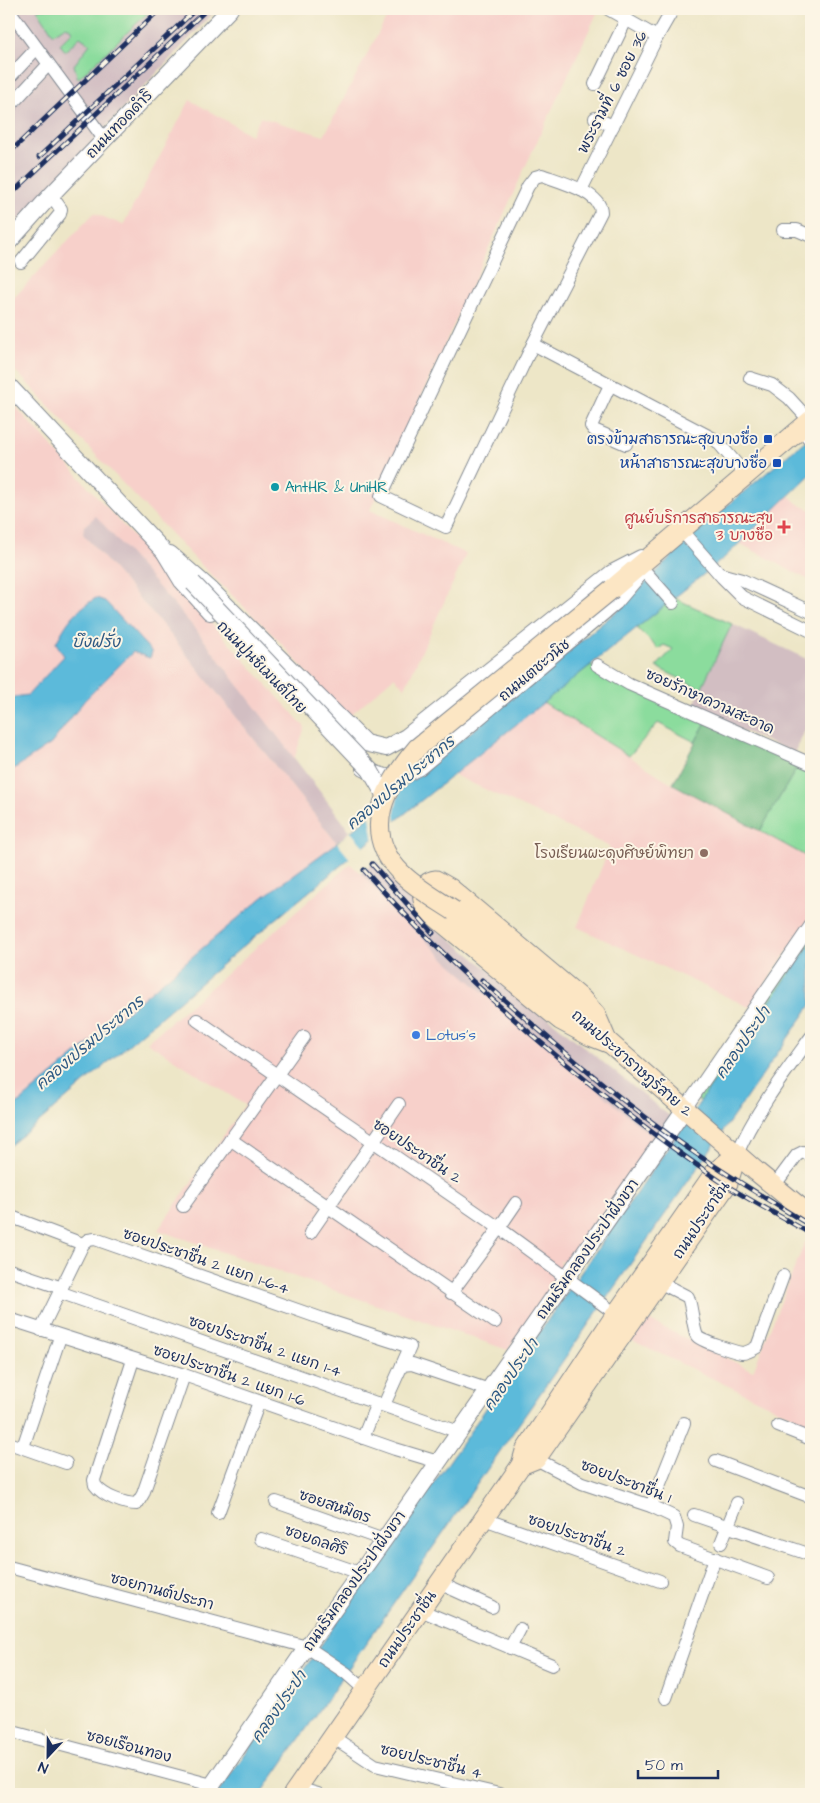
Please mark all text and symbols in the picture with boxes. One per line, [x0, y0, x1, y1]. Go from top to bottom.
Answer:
street label: พระรามที่ 6 ซอย 36 [569, 25, 653, 157]
street label: ถนนเทอดดำริ [81, 85, 158, 163]
place label: ตรงข้ามสาธารณะสุขบางซื่อ [587, 425, 758, 450]
marker: ตรงข้ามสาธารณะสุขบางซื่อ [762, 433, 774, 445]
place label: หน้าสาธารณะสุขบางซื่อ [620, 449, 767, 474]
marker: หน้าสาธารณะสุขบางซื่อ [771, 457, 783, 469]
place label: AntHR & UniHR [285, 477, 388, 498]
marker: AntHR & UniHR [269, 481, 281, 493]
place label: ศูนย์บริการสาธารณะสุข 3 บางซื่อ [624, 508, 773, 546]
marker: ศูนย์บริการสาธารณะสุข 3 บางซื่อ [777, 520, 791, 534]
street label: ถนนปูนซิเมนต์ไทย [212, 616, 311, 718]
water label: บึงฝรั่ง [72, 628, 122, 653]
street label: ถนนเตชะวนิช [494, 634, 575, 707]
street label: ซอยรักษาความสะอาด [642, 663, 778, 739]
water label: คลองเปรมประชากร [342, 730, 461, 835]
place label: โรงเรียนผะดุงศิษย์พิทยา [535, 843, 694, 864]
marker: โรงเรียนผะดุงศิษย์พิทยา [698, 847, 710, 859]
water label: คลองเปรมประชากร [31, 990, 150, 1095]
water label: คลองประปา [710, 1001, 776, 1083]
street label: ถนนประชาราษฎร์สาย 2 [567, 1005, 697, 1122]
place label: Lotus's [426, 1025, 476, 1046]
marker: Lotus's [410, 1029, 422, 1041]
street label: ซอยประชาชื่น 2 [368, 1111, 468, 1189]
street label: ถนนริมคลองประปาฝั่งขวา [528, 1173, 644, 1324]
street label: ถนนประชาชื่น [664, 1175, 735, 1263]
street label: ซอยประชาชื่น 2 แยก 1-6-4 [120, 1219, 293, 1300]
street label: ซอยประชาชื่น 2 แยก 1-4 [186, 1307, 345, 1383]
water label: คลองประปา [478, 1333, 544, 1415]
street label: ซอยประชาชื่น 2 แยก 1-6 [150, 1336, 310, 1412]
street label: ซอยประชาชื่น 1 [577, 1451, 676, 1508]
street label: ซอยสหมิตร [296, 1484, 374, 1529]
street label: ถนนริมคลองประปาฝั่งขวา [295, 1505, 411, 1656]
street label: ซอยประชาชื่น 2 [525, 1505, 630, 1562]
street label: ซอยดลศิริ [281, 1520, 350, 1561]
street label: ซอยกานต์ประภา [108, 1568, 216, 1615]
street label: ถนนประชาชื่น [370, 1584, 442, 1672]
water label: คลองประปา [246, 1665, 312, 1747]
street label: ซอยเรือนทอง [84, 1725, 174, 1768]
north arrow [22, 1730, 72, 1780]
street label: ซอยประชาชื่น 4 [378, 1735, 485, 1784]
scale bar [638, 1748, 718, 1780]
text: 50 m [645, 1755, 683, 1776]
text: N [35, 1756, 51, 1778]

